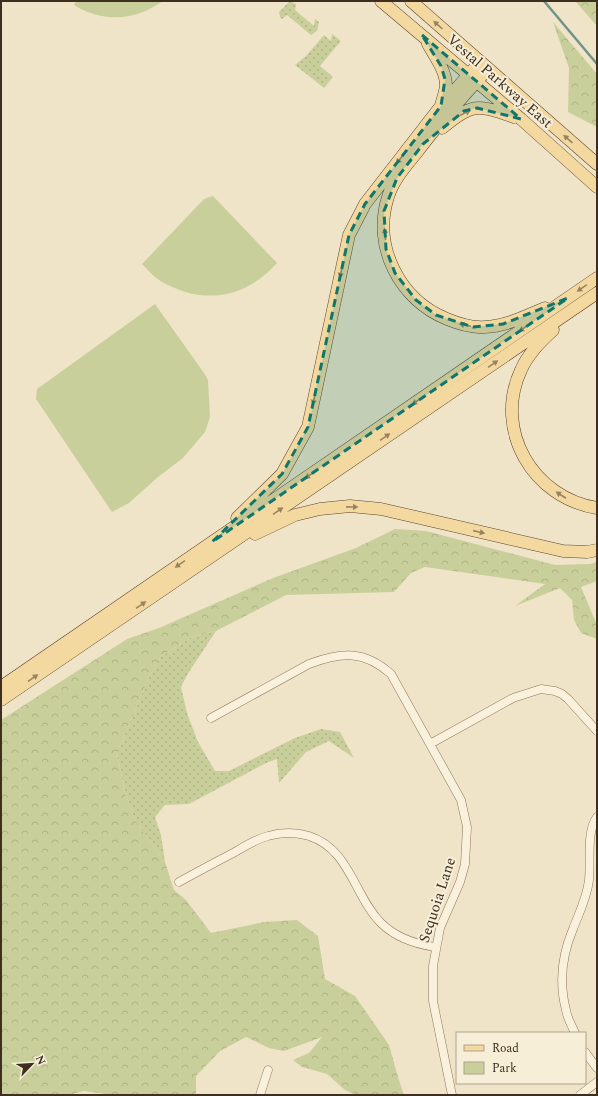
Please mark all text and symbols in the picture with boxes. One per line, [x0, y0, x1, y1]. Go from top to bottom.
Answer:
one-way arrow [434, 21, 443, 30]
street label: Vestal Parkway East [442, 29, 558, 134]
one-way arrow [459, 110, 470, 116]
one-way arrow [562, 134, 573, 143]
one-way arrow [396, 153, 404, 164]
one-way arrow [381, 228, 388, 240]
one-way arrow [338, 266, 344, 278]
one-way arrow [577, 284, 588, 292]
one-way arrow [458, 322, 471, 328]
one-way arrow [519, 324, 529, 332]
one-way arrow [488, 360, 498, 368]
one-way arrow [310, 393, 316, 405]
one-way arrow [412, 397, 422, 405]
one-way arrow [380, 433, 391, 441]
one-way arrow [304, 471, 315, 479]
one-way arrow [555, 492, 567, 499]
one-way arrow [346, 504, 359, 510]
one-way arrow [273, 507, 283, 515]
one-way arrow [473, 529, 485, 535]
one-way arrow [175, 560, 185, 568]
one-way arrow [135, 601, 146, 609]
one-way arrow [28, 674, 38, 682]
street label: Sequoia Lane [413, 854, 462, 946]
legend [456, 1032, 586, 1084]
text: Road [492, 1039, 519, 1058]
north arrow [12, 1044, 52, 1084]
text: N [31, 1052, 50, 1068]
text: Park [492, 1059, 517, 1078]

